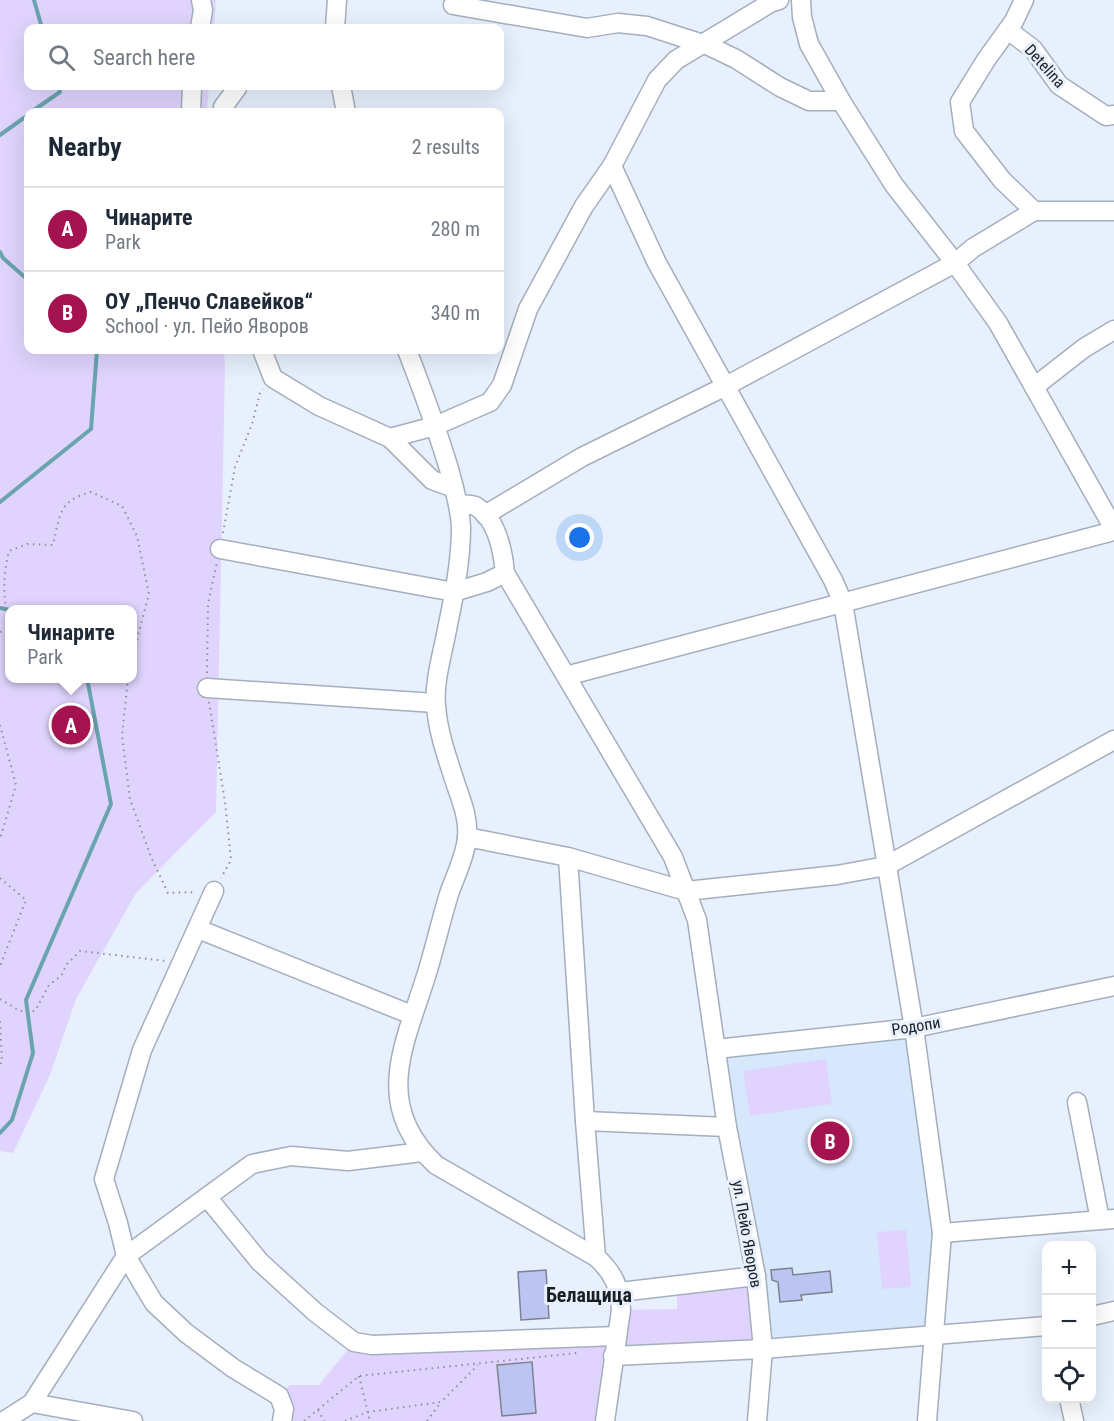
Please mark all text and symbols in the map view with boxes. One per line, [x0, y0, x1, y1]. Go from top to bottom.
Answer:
search box [24, 24, 504, 90]
street label: Detelina [1021, 40, 1069, 92]
icon: search [45, 41, 78, 74]
text: Search here [93, 45, 195, 70]
text: Nearby [48, 132, 122, 162]
text: 2 results [412, 135, 480, 159]
text: Чинарите [105, 205, 193, 230]
text: A [62, 217, 73, 241]
text: 280 m [431, 217, 480, 241]
text: Park [105, 230, 141, 254]
text: ОУ „Пенчо Славейков“ [105, 289, 313, 314]
text: B [62, 301, 73, 325]
text: 340 m [431, 301, 480, 325]
text: School · ул. Пейо Яворов [105, 314, 309, 338]
your location [565, 523, 594, 552]
popup [5, 605, 137, 683]
text: Чинарите [27, 620, 115, 645]
text: Park [27, 645, 63, 669]
pin: A [52, 702, 90, 748]
street label: Родопи [890, 1013, 942, 1039]
pin: B [810, 1118, 850, 1164]
street label: ул. Пейо Яворов [728, 1179, 766, 1289]
map controls [1042, 1241, 1096, 1403]
button: + [1042, 1241, 1096, 1295]
district label: Белащица [546, 1283, 632, 1307]
button: − [1042, 1295, 1096, 1349]
button: locate [1042, 1349, 1096, 1403]

